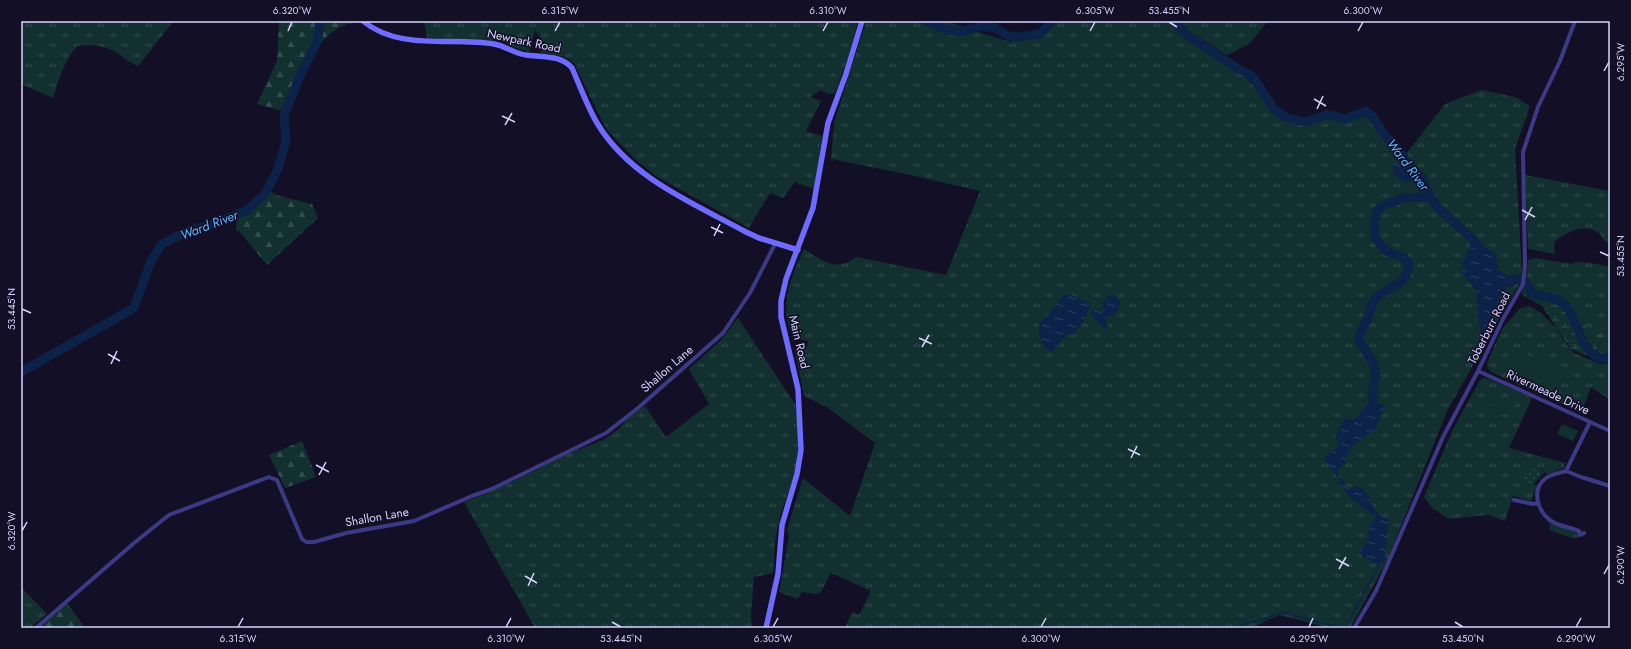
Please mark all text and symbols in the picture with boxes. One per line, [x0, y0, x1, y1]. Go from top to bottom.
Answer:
text: 6.320°W [273, 3, 311, 18]
text: 6.315°W [541, 3, 579, 18]
text: 6.310°W [809, 3, 847, 18]
text: 6.305°W [1076, 3, 1114, 18]
text: 53.455°N [1148, 3, 1190, 18]
text: 6.300°W [1344, 3, 1383, 18]
street label: Newpark Road [485, 24, 563, 58]
text: 6.295°W [1613, 43, 1628, 81]
water label: Ward River [1382, 135, 1434, 195]
water label: Ward River [177, 205, 241, 245]
text: 53.455°N [1613, 235, 1628, 277]
text: 53.445°N [4, 288, 19, 330]
street label: Toberburr Road [1463, 289, 1515, 367]
street label: Main Road [784, 313, 814, 371]
street label: Shallon Lane [637, 341, 697, 397]
street label: Rivermeade Drive [1503, 365, 1593, 419]
street label: Shallon Lane [344, 503, 410, 531]
text: 6.320°W [4, 512, 19, 550]
text: 6.290°W [1613, 545, 1628, 584]
text: 6.315°W [219, 631, 257, 646]
text: 6.310°W [487, 631, 525, 646]
text: 53.445°N [600, 631, 642, 646]
text: 6.305°W [754, 631, 792, 646]
text: 6.300°W [1022, 631, 1061, 646]
text: 6.295°W [1290, 631, 1328, 646]
text: 53.450°N [1442, 631, 1484, 646]
text: 6.290°W [1557, 631, 1596, 646]

